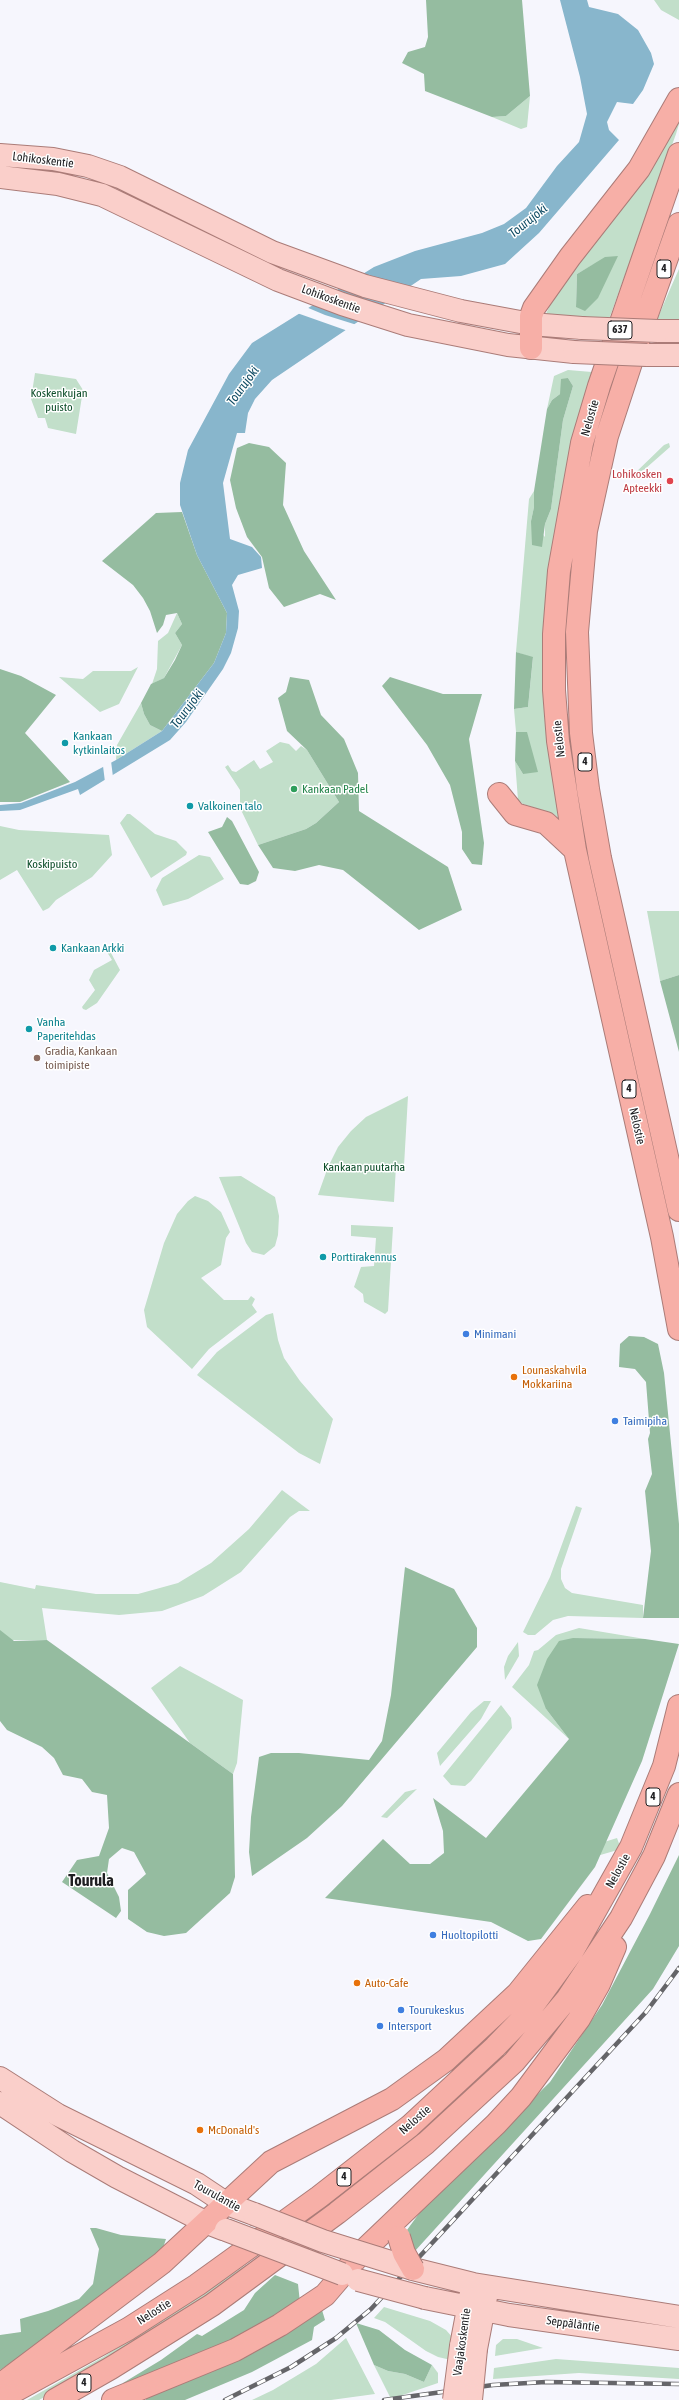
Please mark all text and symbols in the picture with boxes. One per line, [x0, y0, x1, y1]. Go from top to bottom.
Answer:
street label: Lohikoskentie [11, 149, 75, 171]
water label: Tourujoki [506, 201, 550, 241]
road number: 4 [657, 260, 671, 278]
street label: Lohikoskentie [300, 282, 362, 316]
road number: 637 [608, 321, 632, 339]
water label: Tourujoki [224, 363, 262, 409]
park label: Koskenkujan puisto [30, 386, 88, 414]
street label: Nelostie [578, 398, 602, 438]
place label: Lohikosken Apteekki [612, 467, 662, 495]
marker: Lohikosken Apteekki [665, 476, 675, 486]
water label: Tourujoki [167, 686, 207, 732]
street label: Nelostie [550, 720, 568, 758]
place label: Kankaan kytkinlaitos [73, 729, 125, 757]
marker: Kankaan kytkinlaitos [60, 738, 70, 748]
road number: 4 [578, 753, 592, 771]
place label: Kankaan Padel [302, 782, 368, 796]
marker: Kankaan Padel [289, 784, 299, 794]
place label: Valkoinen talo [198, 799, 262, 813]
marker: Valkoinen talo [185, 801, 195, 811]
park label: Koskipuisto [27, 857, 77, 871]
place label: Kankaan Arkki [61, 941, 124, 955]
marker: Kankaan Arkki [48, 943, 58, 953]
place label: Vanha Paperitehdas [37, 1015, 96, 1043]
marker: Vanha Paperitehdas [24, 1024, 34, 1034]
place label: Gradia, Kankaan toimipiste [45, 1044, 117, 1072]
marker: Gradia, Kankaan toimipiste [32, 1053, 42, 1063]
road number: 4 [622, 1080, 636, 1098]
street label: Nelostie [626, 1106, 648, 1146]
park label: Kankaan puutarha [323, 1160, 405, 1174]
place label: Porttirakennus [331, 1250, 397, 1264]
marker: Porttirakennus [318, 1252, 328, 1262]
place label: Minimani [474, 1327, 516, 1341]
marker: Minimani [461, 1329, 471, 1339]
place label: Lounaskahvila Mokkariina [522, 1363, 587, 1391]
marker: Lounaskahvila Mokkariina [509, 1372, 519, 1382]
place label: Taimipiha [623, 1414, 667, 1428]
marker: Taimipiha [610, 1416, 620, 1426]
road number: 4 [646, 1788, 660, 1806]
street label: Nelostie [603, 1851, 633, 1891]
district label: Tourula [68, 1871, 114, 1891]
place label: Huoltopilotti [441, 1928, 498, 1942]
marker: Huoltopilotti [428, 1930, 438, 1940]
place label: Auto-Cafe [365, 1976, 408, 1990]
marker: Auto-Cafe [352, 1978, 362, 1988]
place label: Tourukeskus [409, 2003, 464, 2017]
marker: Tourukeskus [396, 2005, 406, 2015]
place label: Intersport [388, 2019, 432, 2033]
marker: Intersport [375, 2021, 385, 2031]
street label: Nelostie [396, 2102, 434, 2138]
place label: McDonald's [208, 2123, 259, 2137]
marker: McDonald's [195, 2125, 205, 2135]
road number: 4 [337, 2168, 351, 2186]
street label: Tourulantie [191, 2177, 243, 2215]
street label: Nelostie [134, 2296, 174, 2328]
street label: Vaajakoskentie [450, 2307, 474, 2377]
street label: Seppäläntie [545, 2313, 601, 2335]
road number: 4 [77, 2374, 91, 2392]

